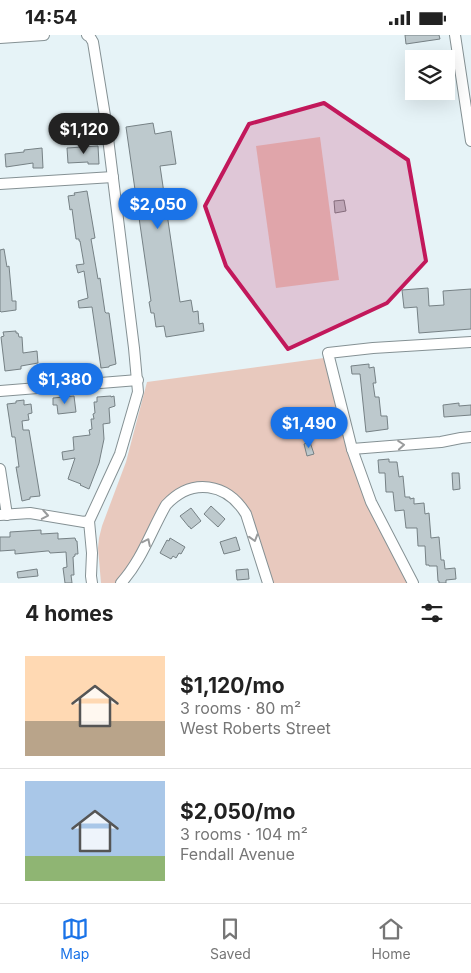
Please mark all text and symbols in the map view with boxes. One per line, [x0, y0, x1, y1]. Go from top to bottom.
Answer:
text: 14:54 [25, 6, 77, 29]
map controls [405, 50, 455, 100]
button: layers [405, 50, 455, 100]
pin: $1,120 [43, 113, 125, 155]
text: $1,120 [59, 119, 109, 139]
pin: $2,050 [117, 187, 199, 230]
text: $2,050 [129, 194, 187, 214]
pin: $1,380 [24, 363, 106, 405]
text: $1,380 [38, 369, 92, 389]
pin: $1,490 [268, 407, 350, 449]
text: $1,490 [282, 413, 336, 433]
one-way arrow [397, 440, 405, 451]
one-way arrow [41, 509, 49, 519]
one-way arrow [248, 533, 258, 541]
one-way arrow [141, 538, 151, 547]
icon: filters [418, 599, 446, 627]
text: 4 homes [25, 601, 114, 626]
text: $1,120/mo [180, 673, 285, 698]
icon: home [65, 676, 125, 736]
text: 3 rooms · 80 m² [180, 698, 301, 718]
text: West Roberts Street [180, 718, 331, 738]
text: $2,050/mo [180, 799, 295, 824]
icon: home [65, 801, 125, 861]
text: 3 rooms · 104 m² [180, 824, 308, 844]
text: Fendall Avenue [180, 844, 295, 864]
tab: Map [60, 915, 89, 962]
tab: Saved [210, 915, 251, 962]
tab: Home [371, 915, 411, 962]

